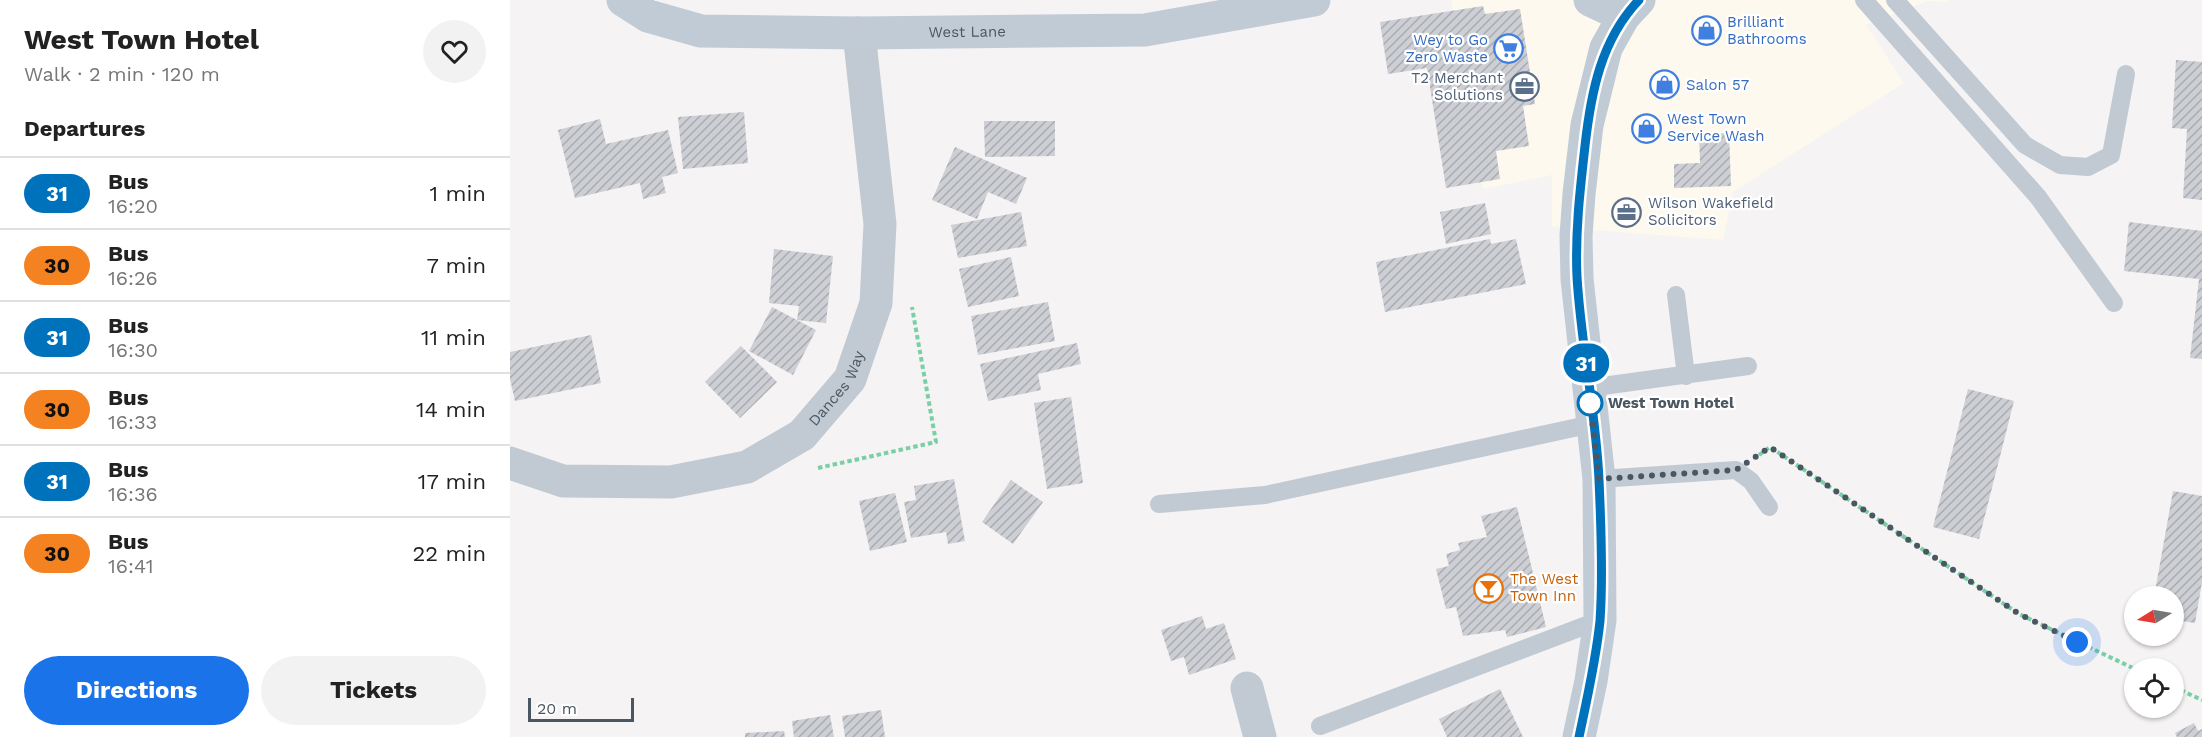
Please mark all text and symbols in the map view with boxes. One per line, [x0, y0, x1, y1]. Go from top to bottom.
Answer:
place label: Brilliant Bathrooms [1727, 13, 1807, 48]
shop icon: Brilliant Bathrooms [1690, 15, 1722, 47]
button: heart [423, 20, 486, 83]
street label: West Lane [928, 22, 1006, 41]
text: West Town Hotel [24, 23, 259, 56]
place label: Wey to Go Zero Waste [1405, 31, 1488, 66]
supermarket icon: Wey to Go Zero Waste [1493, 33, 1525, 65]
text: Walk · 2 min · 120 m [24, 62, 220, 86]
place label: T2 Merchant Solutions [1411, 69, 1504, 104]
shop icon: Salon 57 [1649, 69, 1681, 101]
office icon: T2 Merchant Solutions [1508, 71, 1540, 103]
place label: Salon 57 [1686, 76, 1749, 94]
place label: West Town Service Wash [1667, 110, 1765, 145]
shop icon: West Town Service Wash [1630, 112, 1662, 144]
text: Departures [24, 116, 145, 141]
text: Bus [108, 169, 148, 194]
text: 31 [46, 181, 68, 206]
text: 1 min [429, 181, 486, 206]
text: 16:20 [108, 194, 158, 218]
place label: Wilson Wakefield Solicitors [1648, 194, 1774, 229]
office icon: Wilson Wakefield Solicitors [1611, 196, 1643, 228]
text: Bus [108, 241, 148, 266]
text: 30 [44, 253, 70, 278]
text: 7 min [426, 253, 486, 278]
text: 16:26 [108, 266, 158, 290]
text: Bus [108, 313, 148, 338]
text: 31 [46, 325, 68, 350]
text: 11 min [421, 325, 486, 350]
text: 16:30 [108, 338, 158, 362]
line badge: 31 [1559, 344, 1613, 382]
street label: Dances Way [805, 348, 868, 430]
text: 31 [1575, 351, 1597, 376]
text: Bus [108, 385, 148, 410]
marker: West Town Hotel [1577, 390, 1603, 416]
place label: West Town Hotel [1608, 394, 1734, 412]
text: 30 [44, 397, 70, 422]
text: 14 min [416, 397, 486, 422]
text: 16:33 [108, 410, 157, 434]
text: Bus [108, 457, 148, 482]
text: 31 [46, 469, 68, 494]
text: 17 min [418, 469, 486, 494]
text: 16:36 [108, 482, 158, 506]
text: Bus [108, 529, 148, 554]
text: 30 [44, 541, 70, 566]
text: 22 min [412, 541, 486, 566]
text: 16:41 [108, 554, 154, 578]
place label: The West Town Inn [1510, 570, 1579, 605]
bar icon: The West Town Inn [1473, 572, 1505, 604]
north arrow [2124, 586, 2184, 646]
map controls [2124, 586, 2184, 718]
your location [2062, 627, 2092, 657]
button: Directions [24, 656, 249, 725]
button: Tickets [261, 656, 486, 725]
button: locate [2124, 658, 2184, 718]
scale bar [528, 695, 634, 722]
text: 20 m [537, 699, 577, 718]

